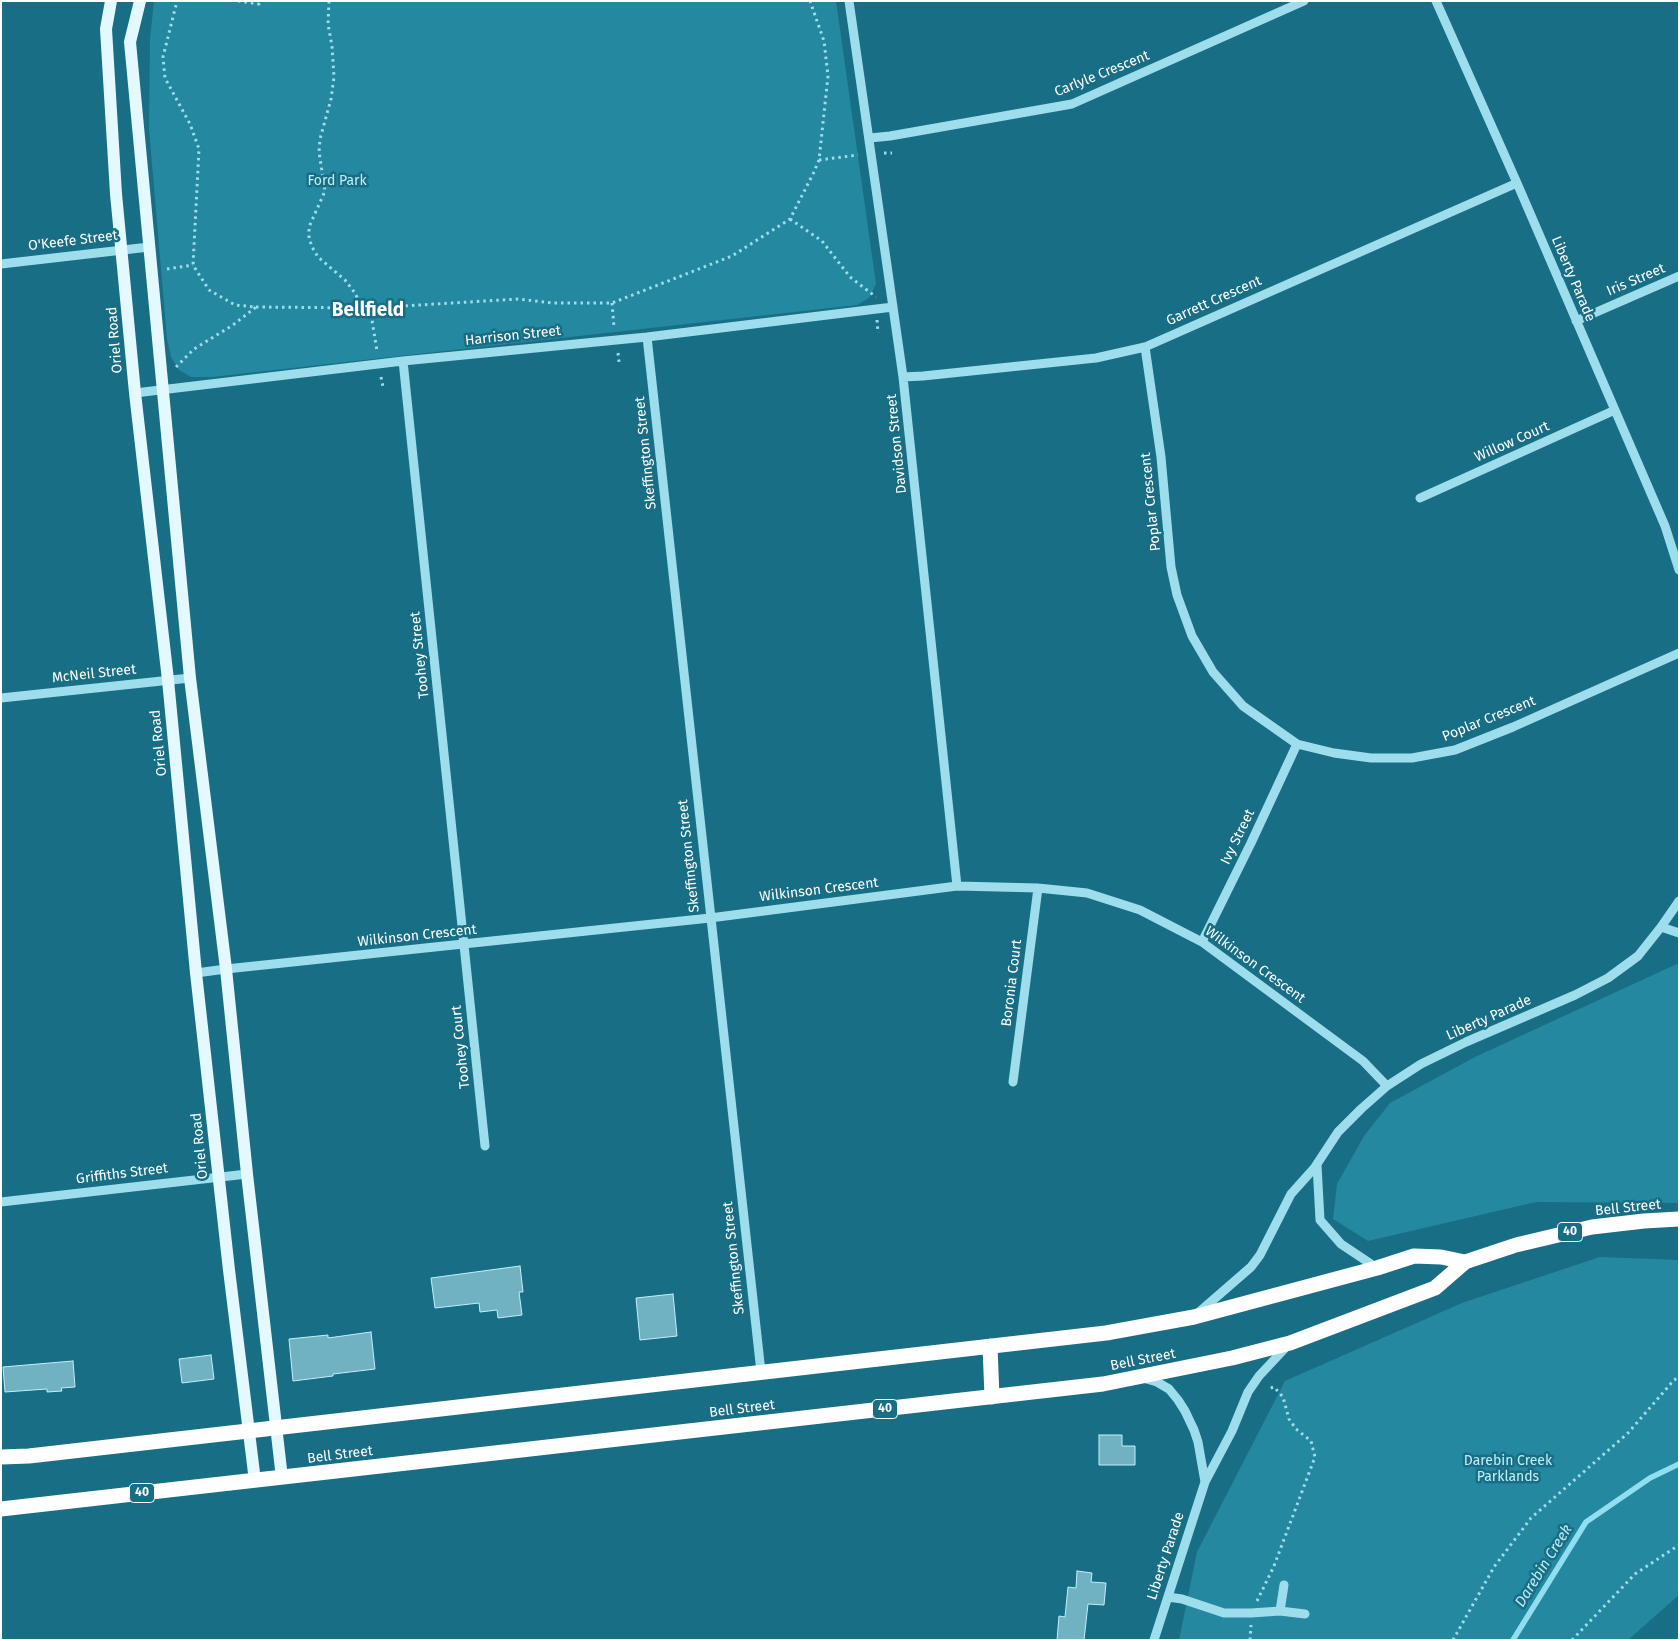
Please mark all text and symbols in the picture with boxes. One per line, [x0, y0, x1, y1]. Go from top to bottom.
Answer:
street label: Carlyle Crescent [1052, 47, 1152, 101]
park label: Ford Park [307, 173, 367, 189]
street label: O'Keefe Street [27, 227, 119, 255]
street label: Liberty Parade [1547, 234, 1599, 324]
street label: Iris Street [1604, 260, 1668, 300]
street label: Garrett Crescent [1164, 273, 1264, 329]
district label: Bellfield [332, 300, 404, 322]
street label: Oriel Road [104, 306, 126, 374]
street label: Harrison Street [464, 323, 562, 349]
street label: Davidson Street [883, 393, 911, 495]
street label: Skeffington Street [632, 396, 660, 510]
street label: Willow Court [1472, 418, 1552, 466]
street label: Poplar Crescent [1137, 452, 1165, 552]
street label: Toohey Street [407, 611, 433, 699]
street label: McNeil Street [51, 661, 137, 687]
street label: Poplar Crescent [1440, 693, 1538, 745]
street label: Oriel Road [147, 709, 171, 777]
street label: Skeffington Street [675, 799, 703, 913]
street label: Ivy Street [1217, 807, 1259, 867]
street label: Wilkinson Crescent [759, 874, 879, 906]
street label: Wilkinson Crescent [357, 921, 477, 951]
street label: Wilkinson Crescent [1202, 923, 1308, 1007]
street label: Boronia Court [998, 938, 1026, 1028]
street label: Liberty Parade [1444, 992, 1534, 1044]
street label: Toohey Court [448, 1005, 474, 1089]
street label: Oriel Road [188, 1112, 212, 1180]
street label: Griffiths Street [75, 1160, 169, 1188]
street label: Bell Street [1594, 1196, 1662, 1220]
street label: Skeffington Street [720, 1201, 748, 1315]
road number: 40 [1558, 1222, 1582, 1242]
street label: Bell Street [1109, 1345, 1177, 1375]
street label: Bell Street [708, 1397, 776, 1421]
road number: 40 [872, 1400, 898, 1418]
street label: Bell Street [306, 1443, 374, 1467]
park label: Darebin Creek Parklands [1464, 1453, 1552, 1485]
road number: 40 [130, 1484, 154, 1502]
street label: Liberty Parade [1144, 1510, 1188, 1602]
water label: Darebin Creek [1512, 1522, 1576, 1610]

